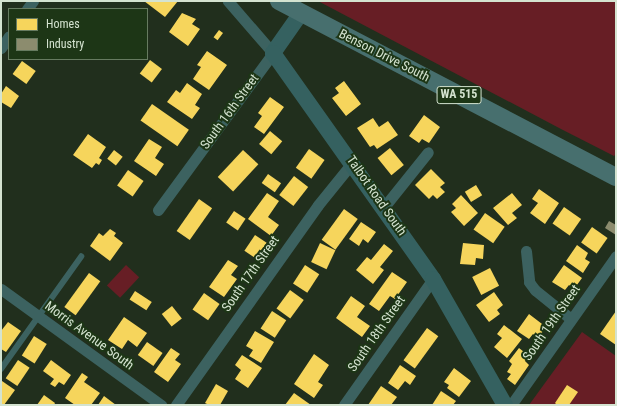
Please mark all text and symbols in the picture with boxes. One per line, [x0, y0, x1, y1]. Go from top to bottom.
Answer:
legend [8, 8, 148, 60]
text: Homes [46, 17, 80, 31]
street label: Benson Drive South [336, 26, 432, 86]
text: Industry [46, 37, 84, 51]
street label: South 16th Street [198, 71, 262, 153]
road number: WA 515 [436, 85, 482, 105]
street label: Talbot Road South [343, 153, 409, 239]
street label: South 17th Street [219, 233, 283, 315]
street label: South 19th Street [520, 282, 584, 364]
street label: South 18th Street [345, 293, 409, 375]
street label: Morris Avenue South [41, 298, 137, 374]

